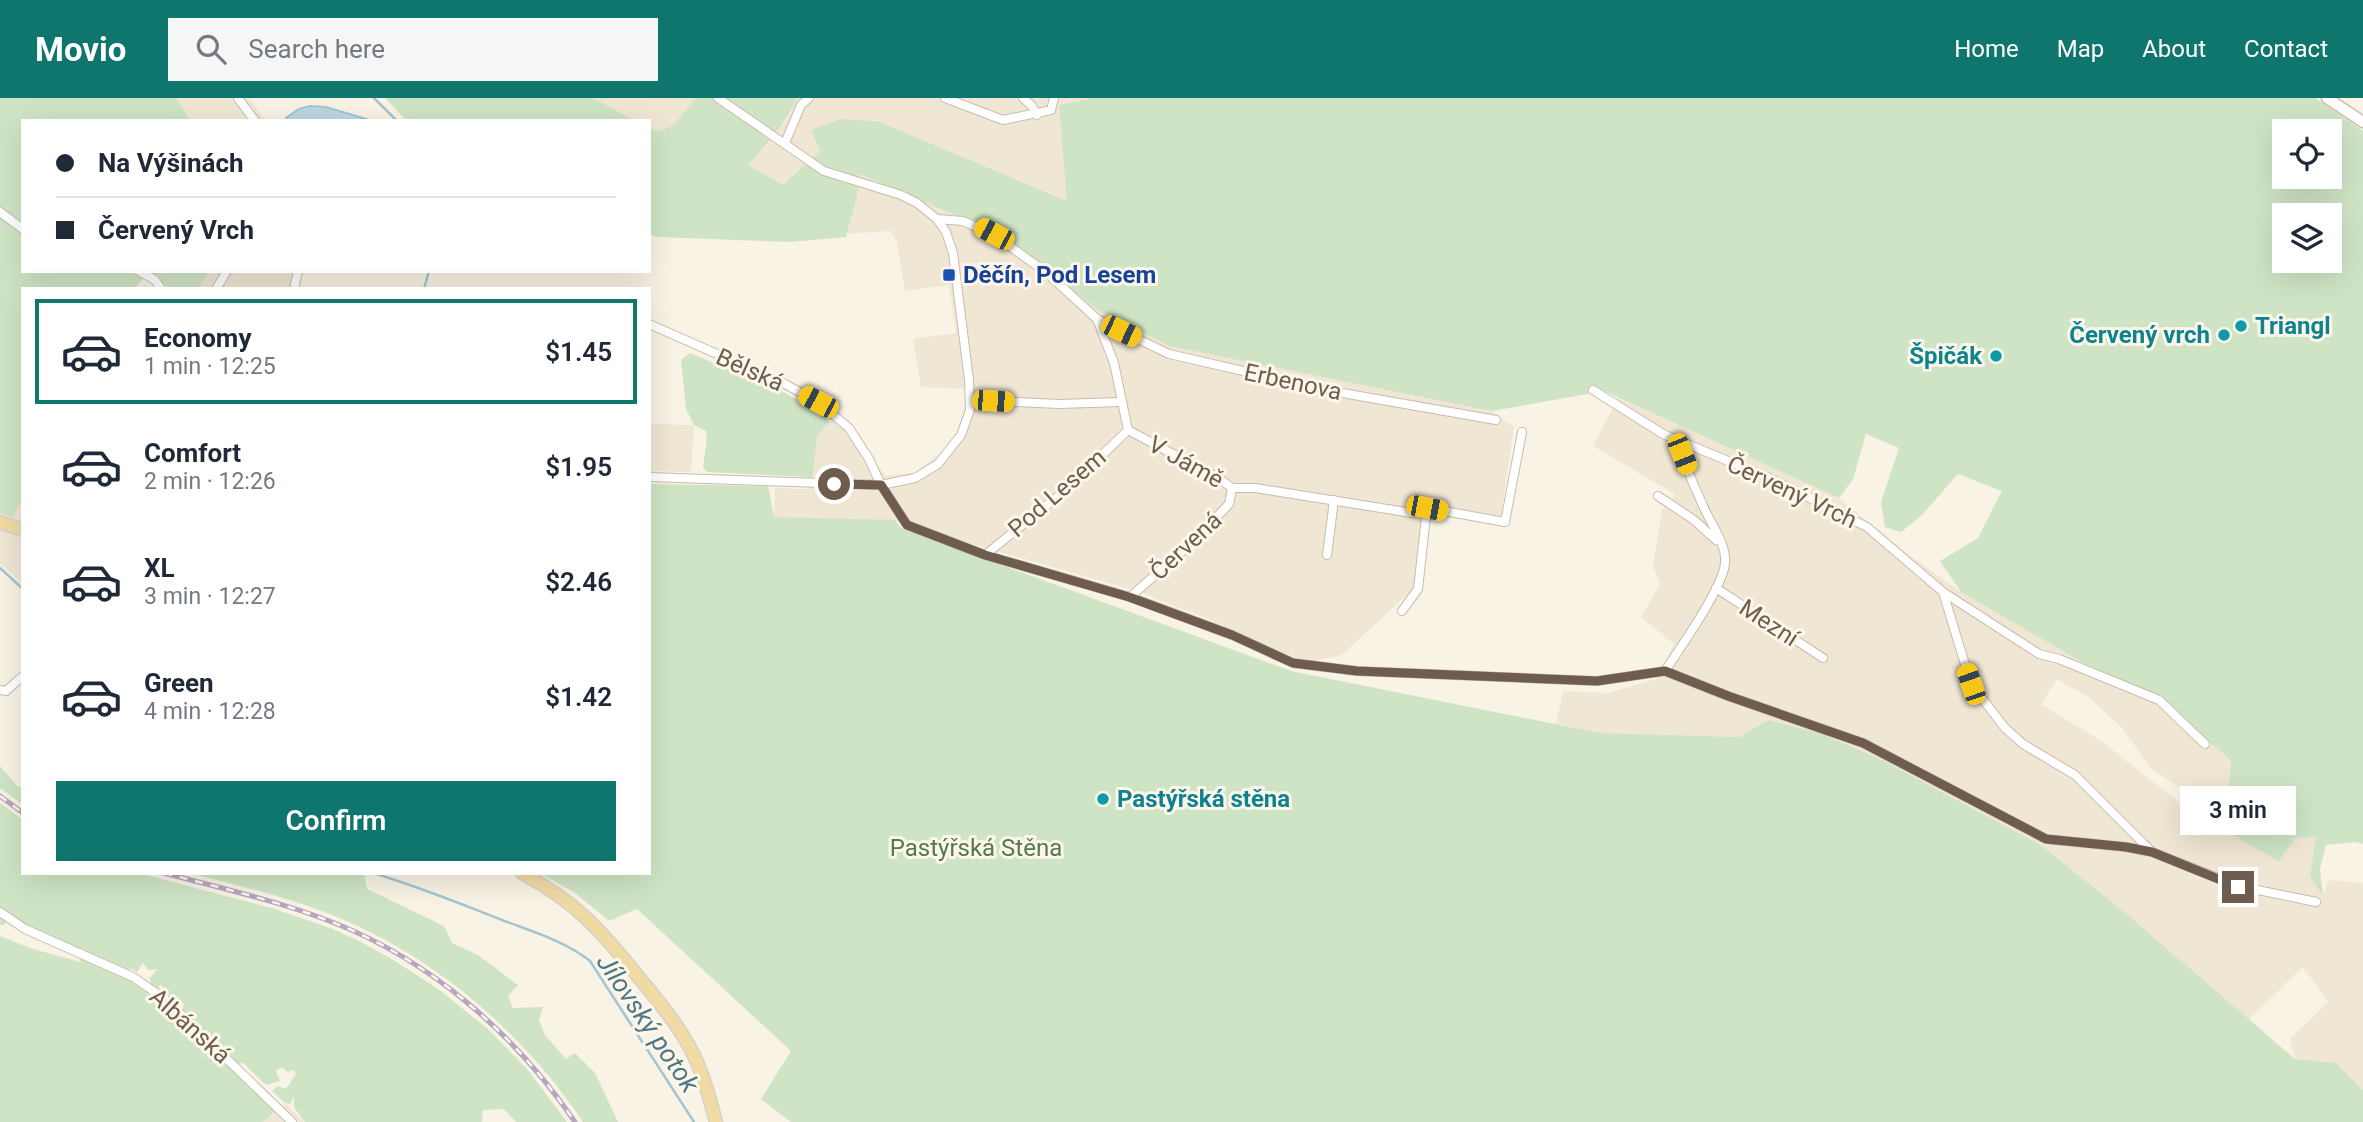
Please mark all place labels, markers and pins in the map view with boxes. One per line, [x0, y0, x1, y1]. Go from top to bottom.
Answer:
place label: Děčín, Pod Lesem [963, 261, 1156, 289]
marker: Děčín, Pod Lesem [941, 267, 957, 283]
place label: Triangl [2255, 312, 2331, 340]
marker: Triangl [2233, 318, 2249, 334]
place label: Červený vrch [2069, 321, 2210, 349]
marker: Červený vrch [2216, 327, 2232, 343]
place label: Špičák [1909, 342, 1983, 370]
marker: Špičák [1988, 348, 2004, 364]
place label: Pastýřská stěna [1117, 785, 1290, 813]
marker: Pastýřská stěna [1095, 791, 1111, 807]

